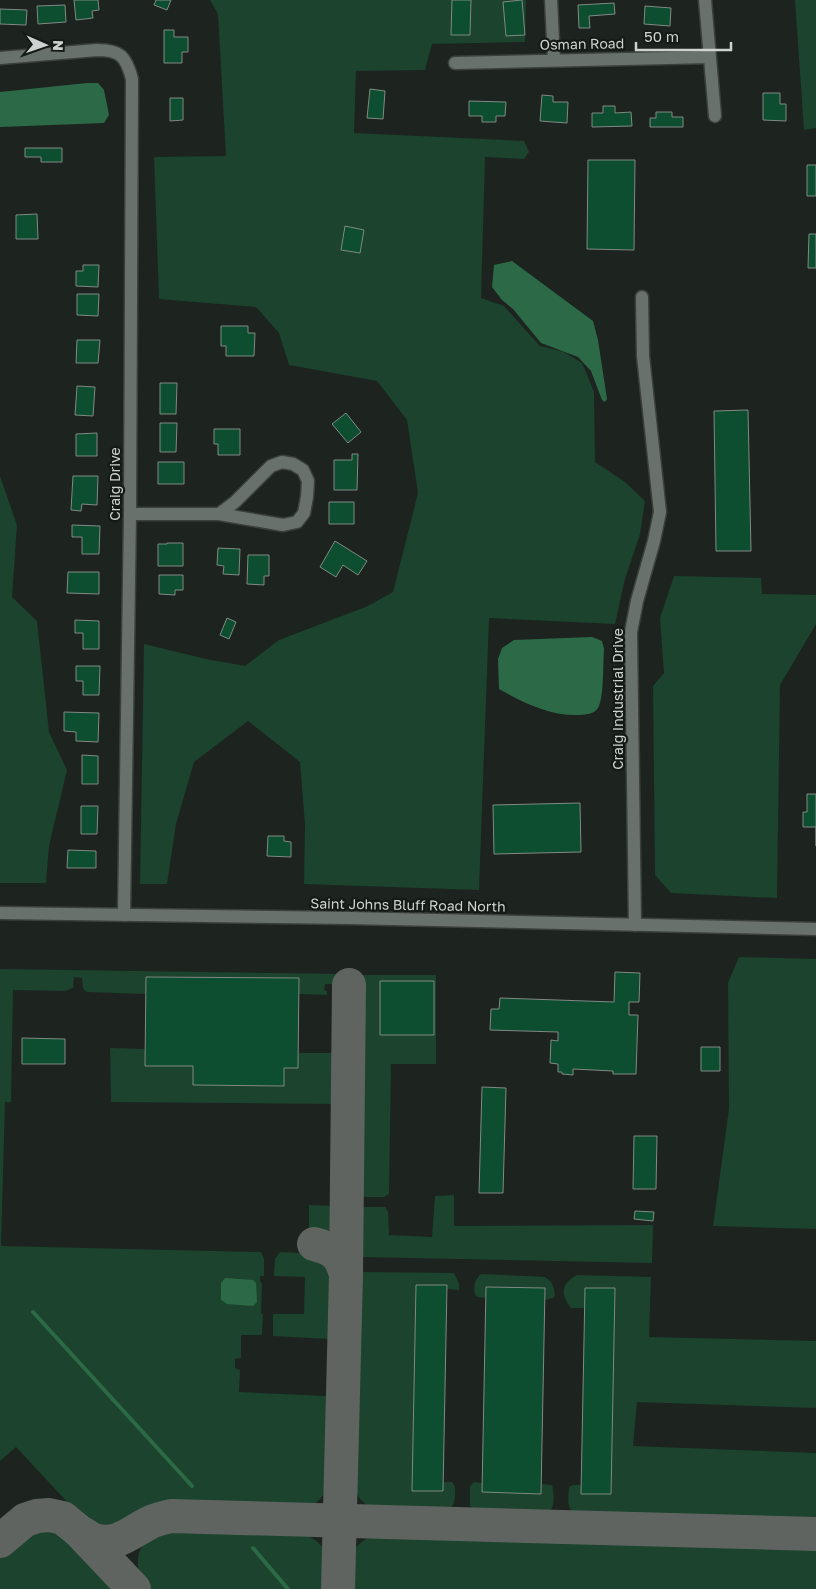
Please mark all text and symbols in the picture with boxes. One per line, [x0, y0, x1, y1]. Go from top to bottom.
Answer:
north arrow [20, 20, 70, 70]
scale bar [636, 20, 731, 52]
text: 50 m [644, 27, 679, 45]
street label: Osman Road [540, 34, 624, 53]
text: N [50, 40, 67, 51]
street label: Craig Drive [106, 447, 123, 521]
street label: Craig Industrial Drive [609, 628, 626, 770]
street label: Saint Johns Bluff Road North [310, 894, 506, 915]

